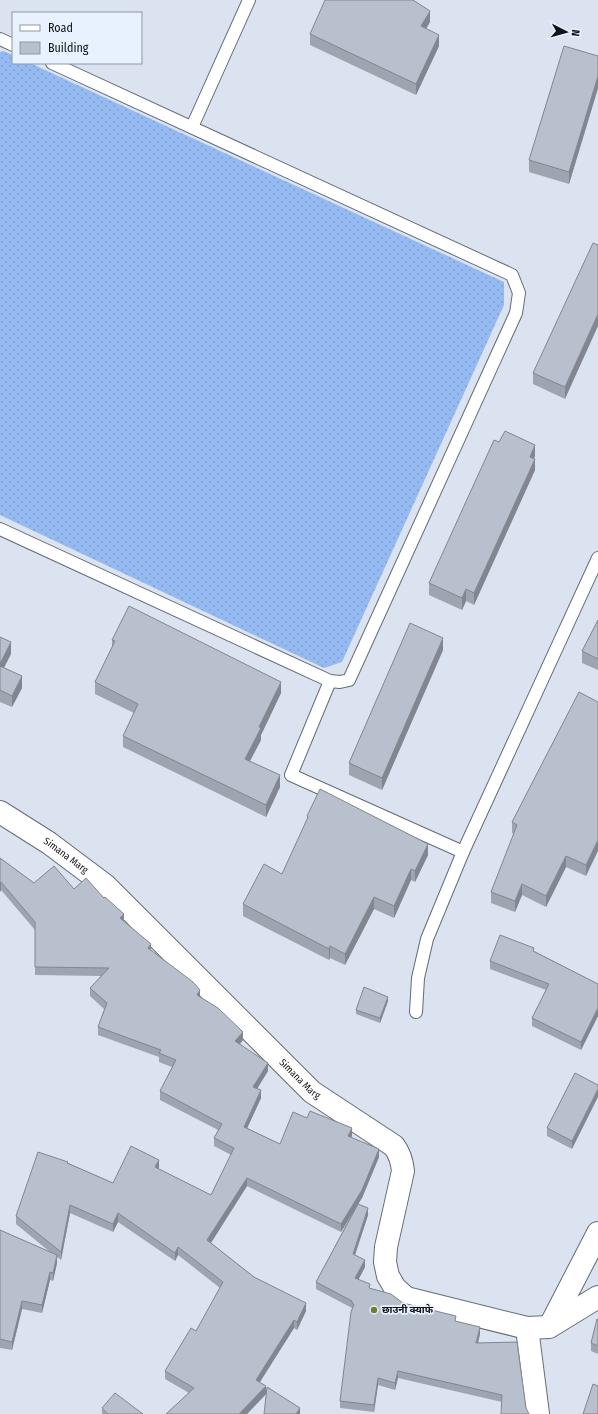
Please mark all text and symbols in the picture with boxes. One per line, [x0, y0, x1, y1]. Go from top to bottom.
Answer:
legend [12, 12, 142, 64]
north arrow [546, 12, 586, 52]
text: Road [48, 21, 73, 35]
text: N [569, 29, 582, 37]
text: Building [48, 41, 89, 55]
street label: Simana Marg [41, 835, 91, 876]
street label: Simana Marg [277, 1057, 323, 1102]
place label: छाउनी क्याफे [382, 1303, 434, 1316]
marker: छाउनी क्याफे [369, 1305, 379, 1315]

